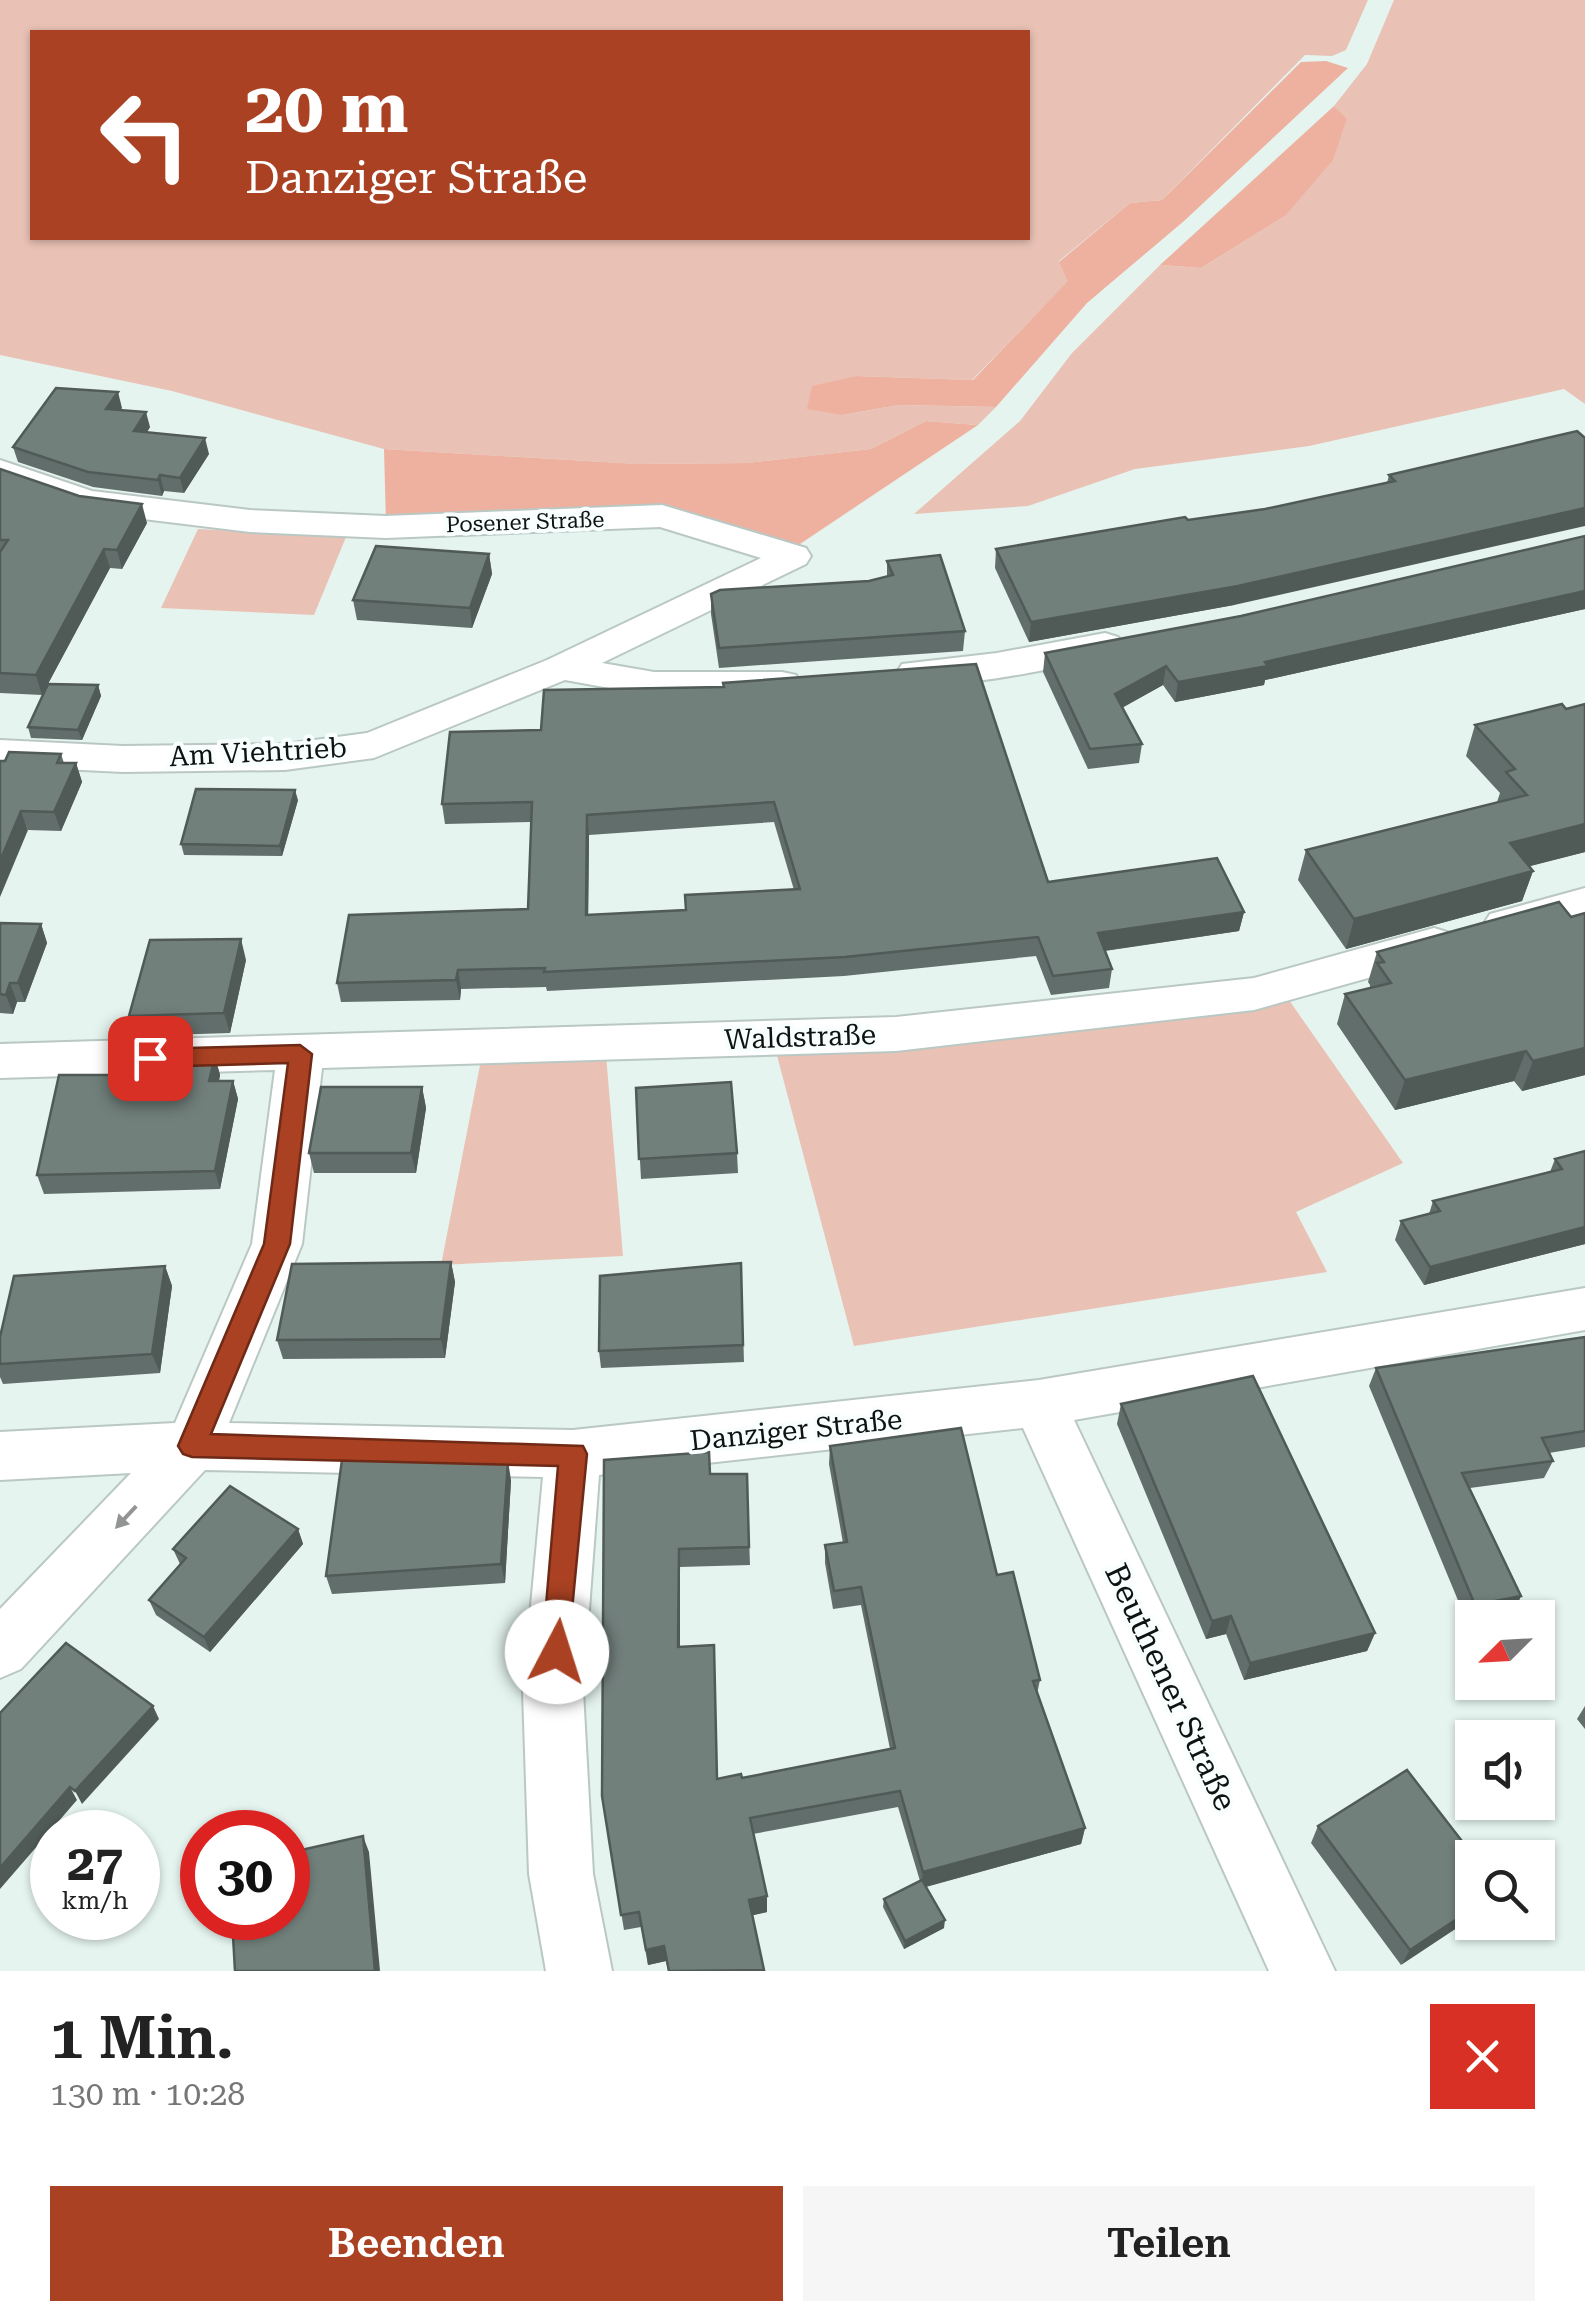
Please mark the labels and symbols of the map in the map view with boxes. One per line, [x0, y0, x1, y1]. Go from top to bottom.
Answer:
street label: Posener Straße [445, 507, 605, 537]
street label: Am Viehtrieb [168, 731, 348, 773]
pin [108, 1016, 193, 1101]
street label: Waldstraße [723, 1018, 877, 1056]
street label: Danziger Straße [688, 1402, 904, 1458]
one-way arrow [115, 1504, 138, 1528]
street label: Beuthener Straße [1097, 1557, 1245, 1817]
position arrow [505, 1600, 609, 1704]
north arrow [1455, 1600, 1555, 1700]
speed limit sign: 30 [180, 1810, 310, 1940]

